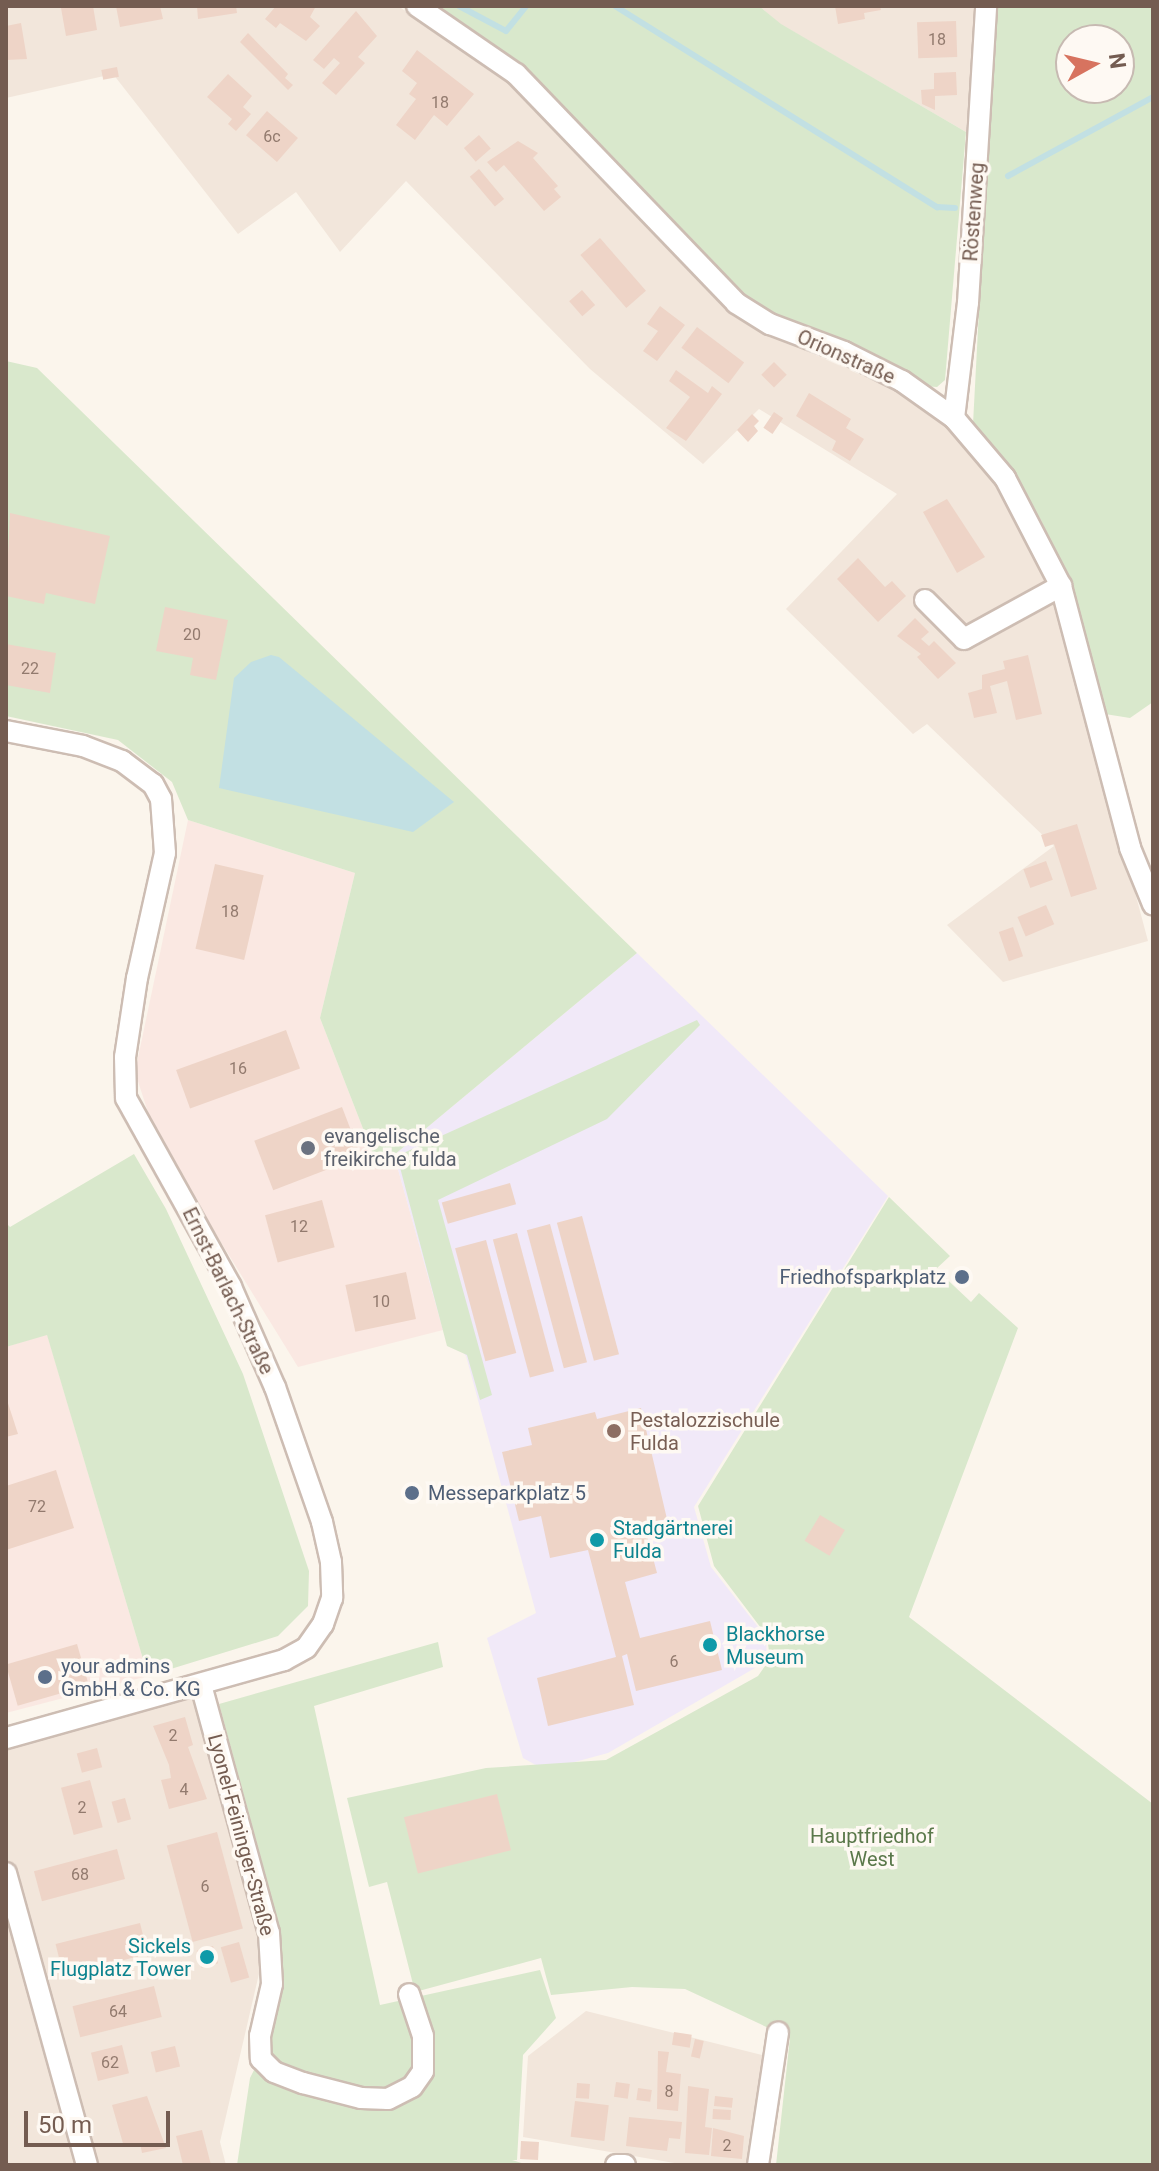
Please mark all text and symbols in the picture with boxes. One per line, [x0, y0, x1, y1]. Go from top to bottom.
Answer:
north arrow [1055, 24, 1135, 104]
house number: 18 [928, 30, 946, 50]
text: N [1104, 51, 1131, 70]
house number: 18 [431, 93, 449, 113]
house number: 6c [263, 127, 281, 147]
street label: Röstenweg [959, 162, 989, 262]
street label: Orionstraße [793, 325, 899, 389]
house number: 20 [183, 625, 201, 645]
house number: 22 [21, 659, 39, 679]
house number: 18 [221, 902, 239, 922]
house number: 16 [229, 1059, 247, 1079]
place label: evangelische freikirche fulda [324, 1124, 457, 1171]
marker: evangelische freikirche fulda [299, 1139, 317, 1157]
street label: Ernst-Barlach-Straße [177, 1204, 279, 1378]
house number: 12 [290, 1217, 308, 1237]
place label: Friedhofsparkplatz [780, 1265, 946, 1289]
marker: Friedhofsparkplatz [953, 1268, 971, 1286]
house number: 10 [372, 1292, 390, 1312]
place label: Pestalozzischule Fulda [630, 1408, 780, 1455]
marker: Pestalozzischule Fulda [605, 1422, 623, 1440]
place label: Messeparkplatz 5 [428, 1481, 586, 1505]
marker: Messeparkplatz 5 [403, 1484, 421, 1502]
house number: 72 [28, 1497, 46, 1517]
place label: Stadgärtnerei Fulda [613, 1516, 733, 1563]
marker: Stadgärtnerei Fulda [588, 1531, 606, 1549]
place label: Blackhorse Museum [726, 1622, 825, 1669]
marker: Blackhorse Museum [701, 1636, 719, 1654]
house number: 6 [670, 1652, 678, 1672]
place label: your admins GmbH & Co. KG [61, 1654, 201, 1701]
marker: your admins GmbH & Co. KG [36, 1668, 54, 1686]
house number: 2 [169, 1726, 177, 1746]
street label: Lyonel-Feininger-Straße [203, 1732, 279, 1938]
house number: 4 [180, 1780, 188, 1800]
house number: 2 [78, 1798, 86, 1818]
park label: Hauptfriedhof West [810, 1825, 934, 1872]
house number: 68 [71, 1865, 89, 1885]
house number: 6 [201, 1877, 209, 1897]
place label: Sickels Flugplatz Tower [50, 1934, 191, 1981]
marker: Sickels Flugplatz Tower [198, 1948, 216, 1966]
house number: 64 [109, 2002, 127, 2022]
house number: 62 [101, 2053, 119, 2073]
house number: 8 [665, 2082, 673, 2102]
scale bar [28, 2095, 174, 2145]
text: 50 m [38, 2111, 92, 2139]
house number: 2 [723, 2136, 731, 2156]

